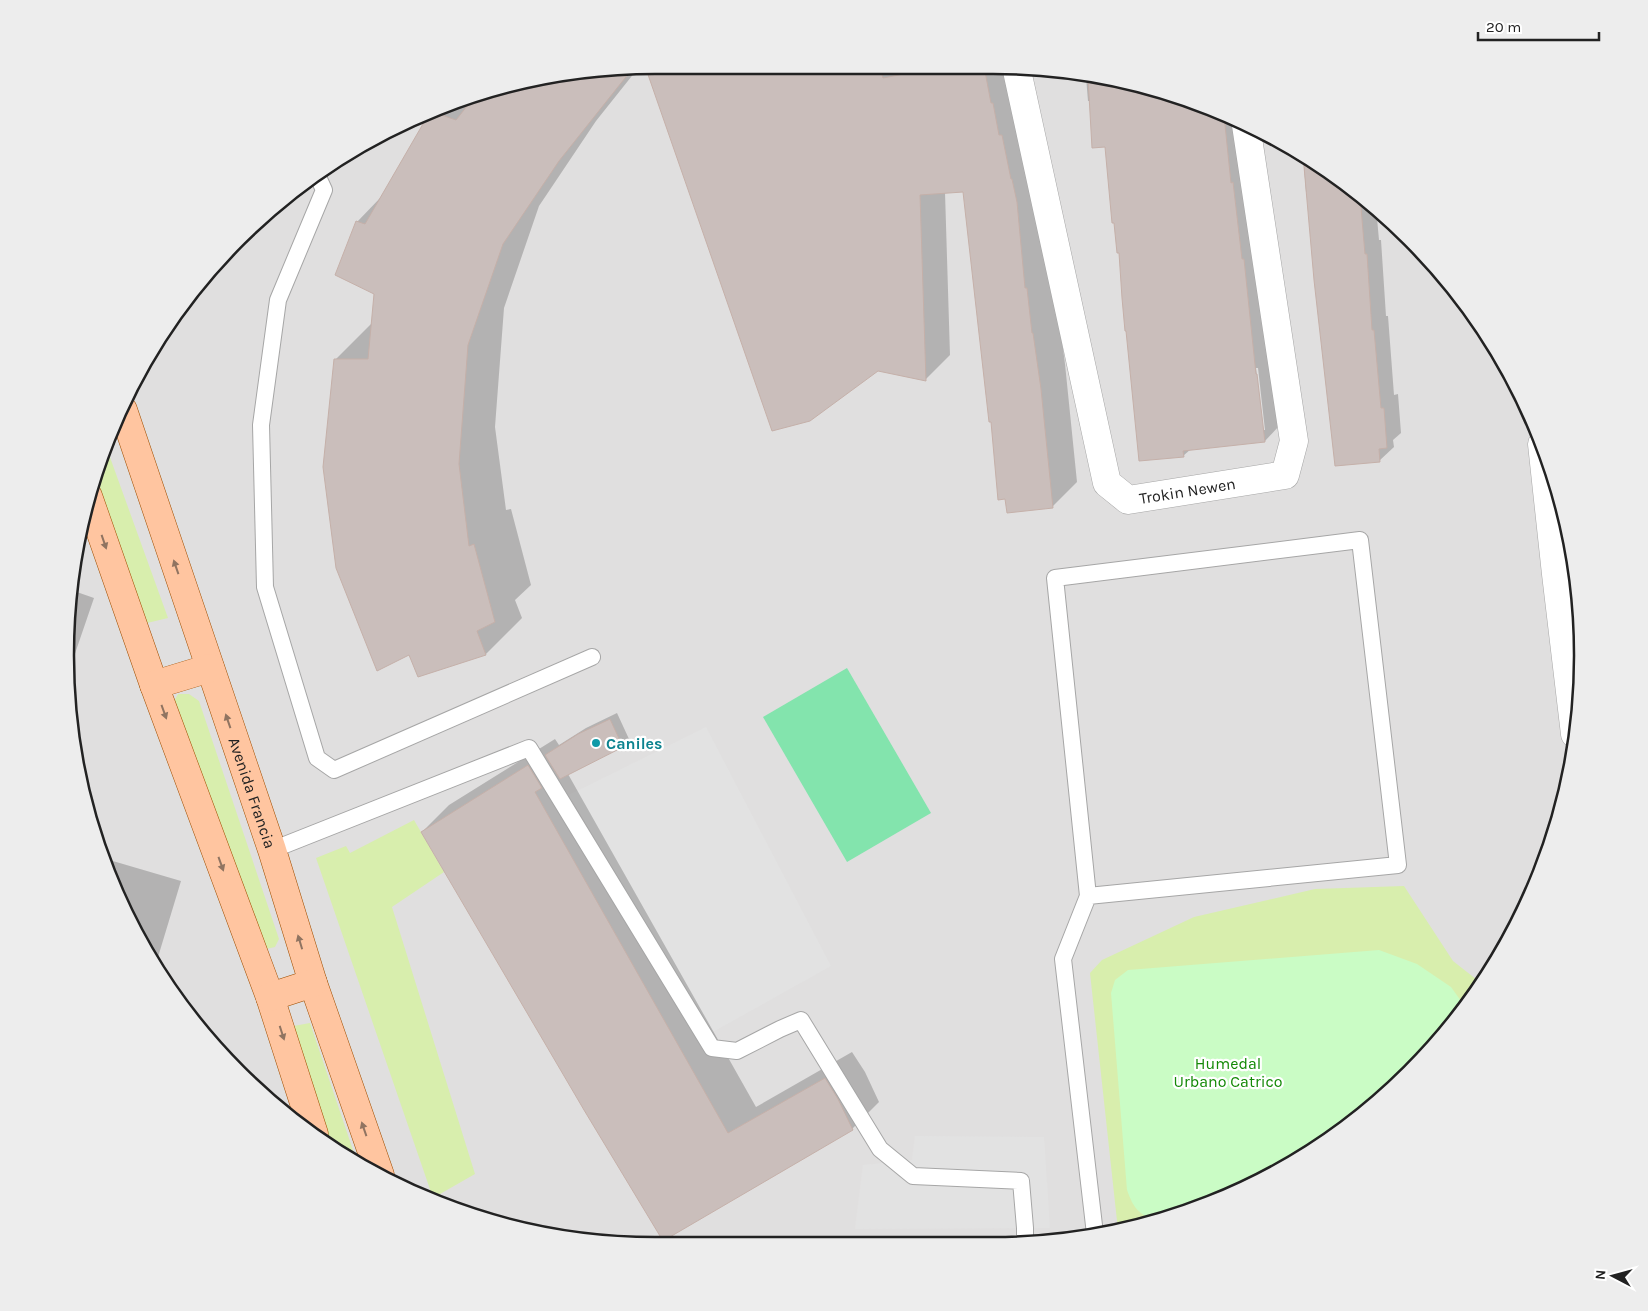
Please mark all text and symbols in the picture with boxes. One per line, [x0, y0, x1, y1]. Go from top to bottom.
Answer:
scale bar [1478, 10, 1599, 42]
text: 20 m [1486, 18, 1521, 36]
street label: Trokin Newen [1138, 474, 1237, 508]
one-way arrow [100, 535, 108, 550]
one-way arrow [172, 559, 179, 574]
one-way arrow [160, 705, 168, 720]
one-way arrow [224, 713, 231, 728]
place label: Caniles [606, 734, 663, 753]
street label: Avenida Francia [225, 735, 280, 851]
marker: Caniles [590, 737, 602, 749]
one-way arrow [217, 857, 225, 872]
one-way arrow [296, 934, 304, 949]
one-way arrow [278, 1026, 286, 1041]
park label: Humedal Urbano Catrico [1174, 1054, 1282, 1091]
one-way arrow [360, 1121, 367, 1136]
north arrow [1588, 1251, 1638, 1301]
text: N [1592, 1269, 1610, 1281]

